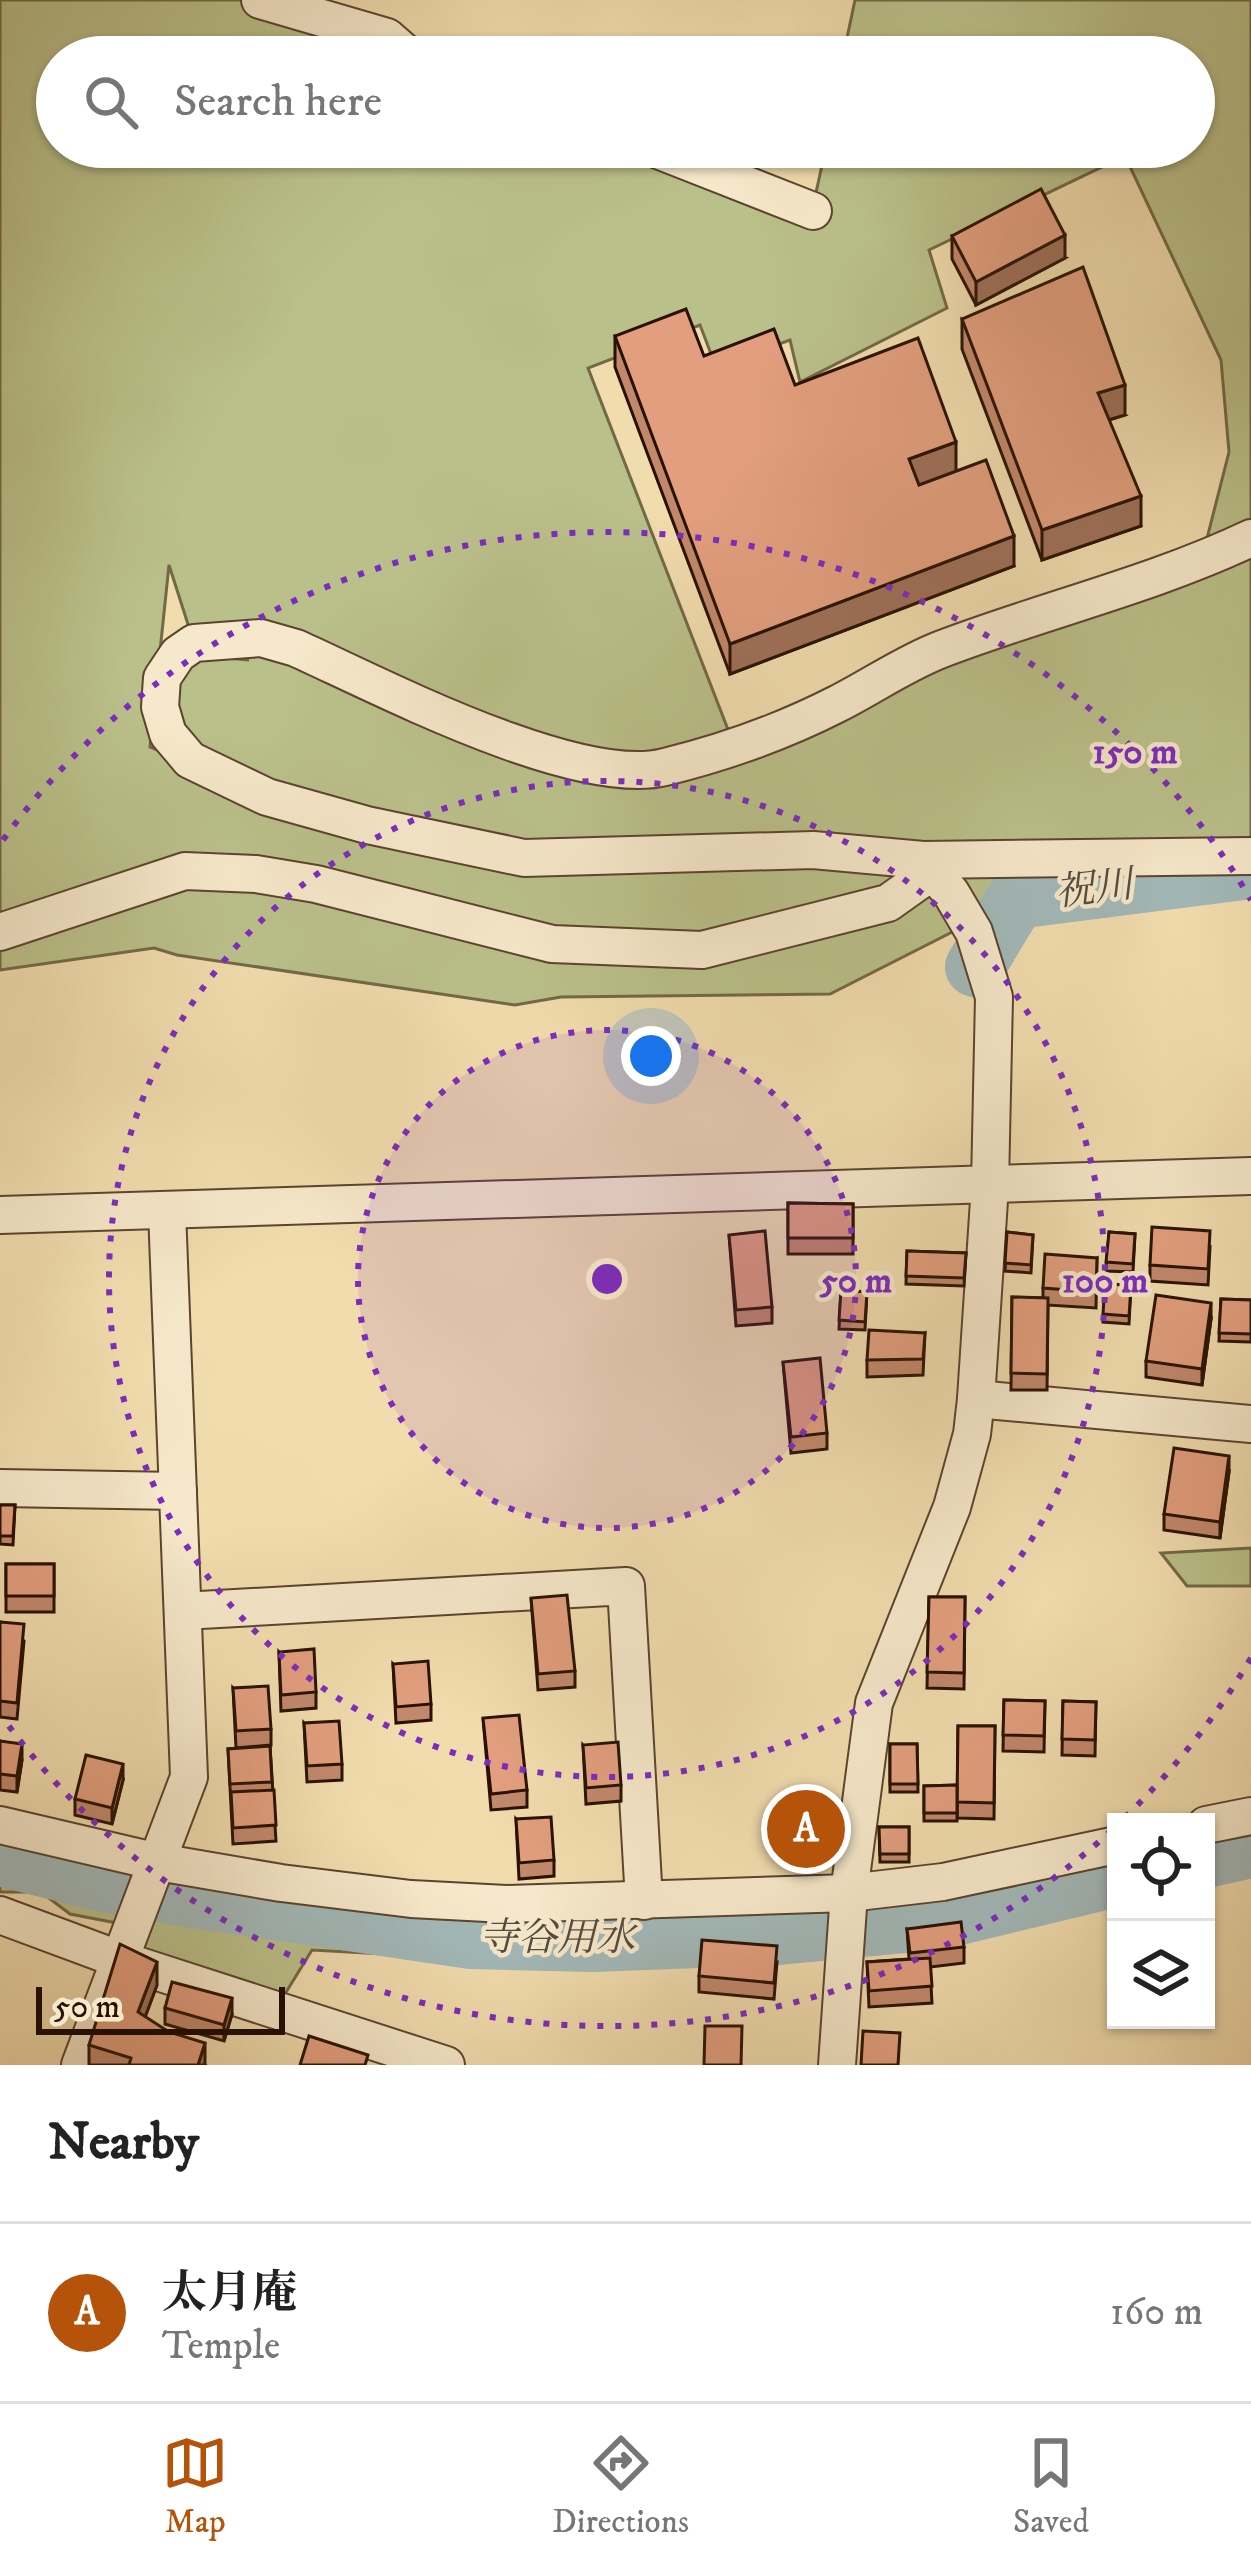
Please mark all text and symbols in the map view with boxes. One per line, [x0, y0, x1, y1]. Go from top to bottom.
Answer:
search box [36, 36, 1215, 168]
icon: search [78, 69, 144, 135]
text: Search here [174, 74, 382, 130]
text: 150 m [1092, 730, 1178, 775]
water label: 祝川 [1052, 859, 1140, 918]
your location [621, 1026, 681, 1086]
centre of rings [586, 1258, 628, 1300]
text: 50 m [819, 1259, 892, 1304]
text: 100 m [1062, 1259, 1148, 1304]
pin: A [767, 1784, 845, 1874]
map controls [1107, 1813, 1215, 2029]
button: locate [1107, 1813, 1215, 1921]
water label: 寺谷用水 [479, 1914, 639, 1963]
button: layers [1107, 1921, 1215, 2029]
scale bar [36, 1981, 285, 2034]
text: 50 m [54, 1987, 120, 2028]
text: Nearby [48, 2111, 199, 2175]
text: 太月庵 [162, 2266, 297, 2322]
text: A [75, 2288, 99, 2337]
text: 160 m [1110, 2288, 1203, 2337]
text: Temple [162, 2322, 280, 2371]
tab: Map [162, 2430, 228, 2543]
tab: Directions [552, 2430, 689, 2543]
tab: Saved [1013, 2430, 1089, 2543]

